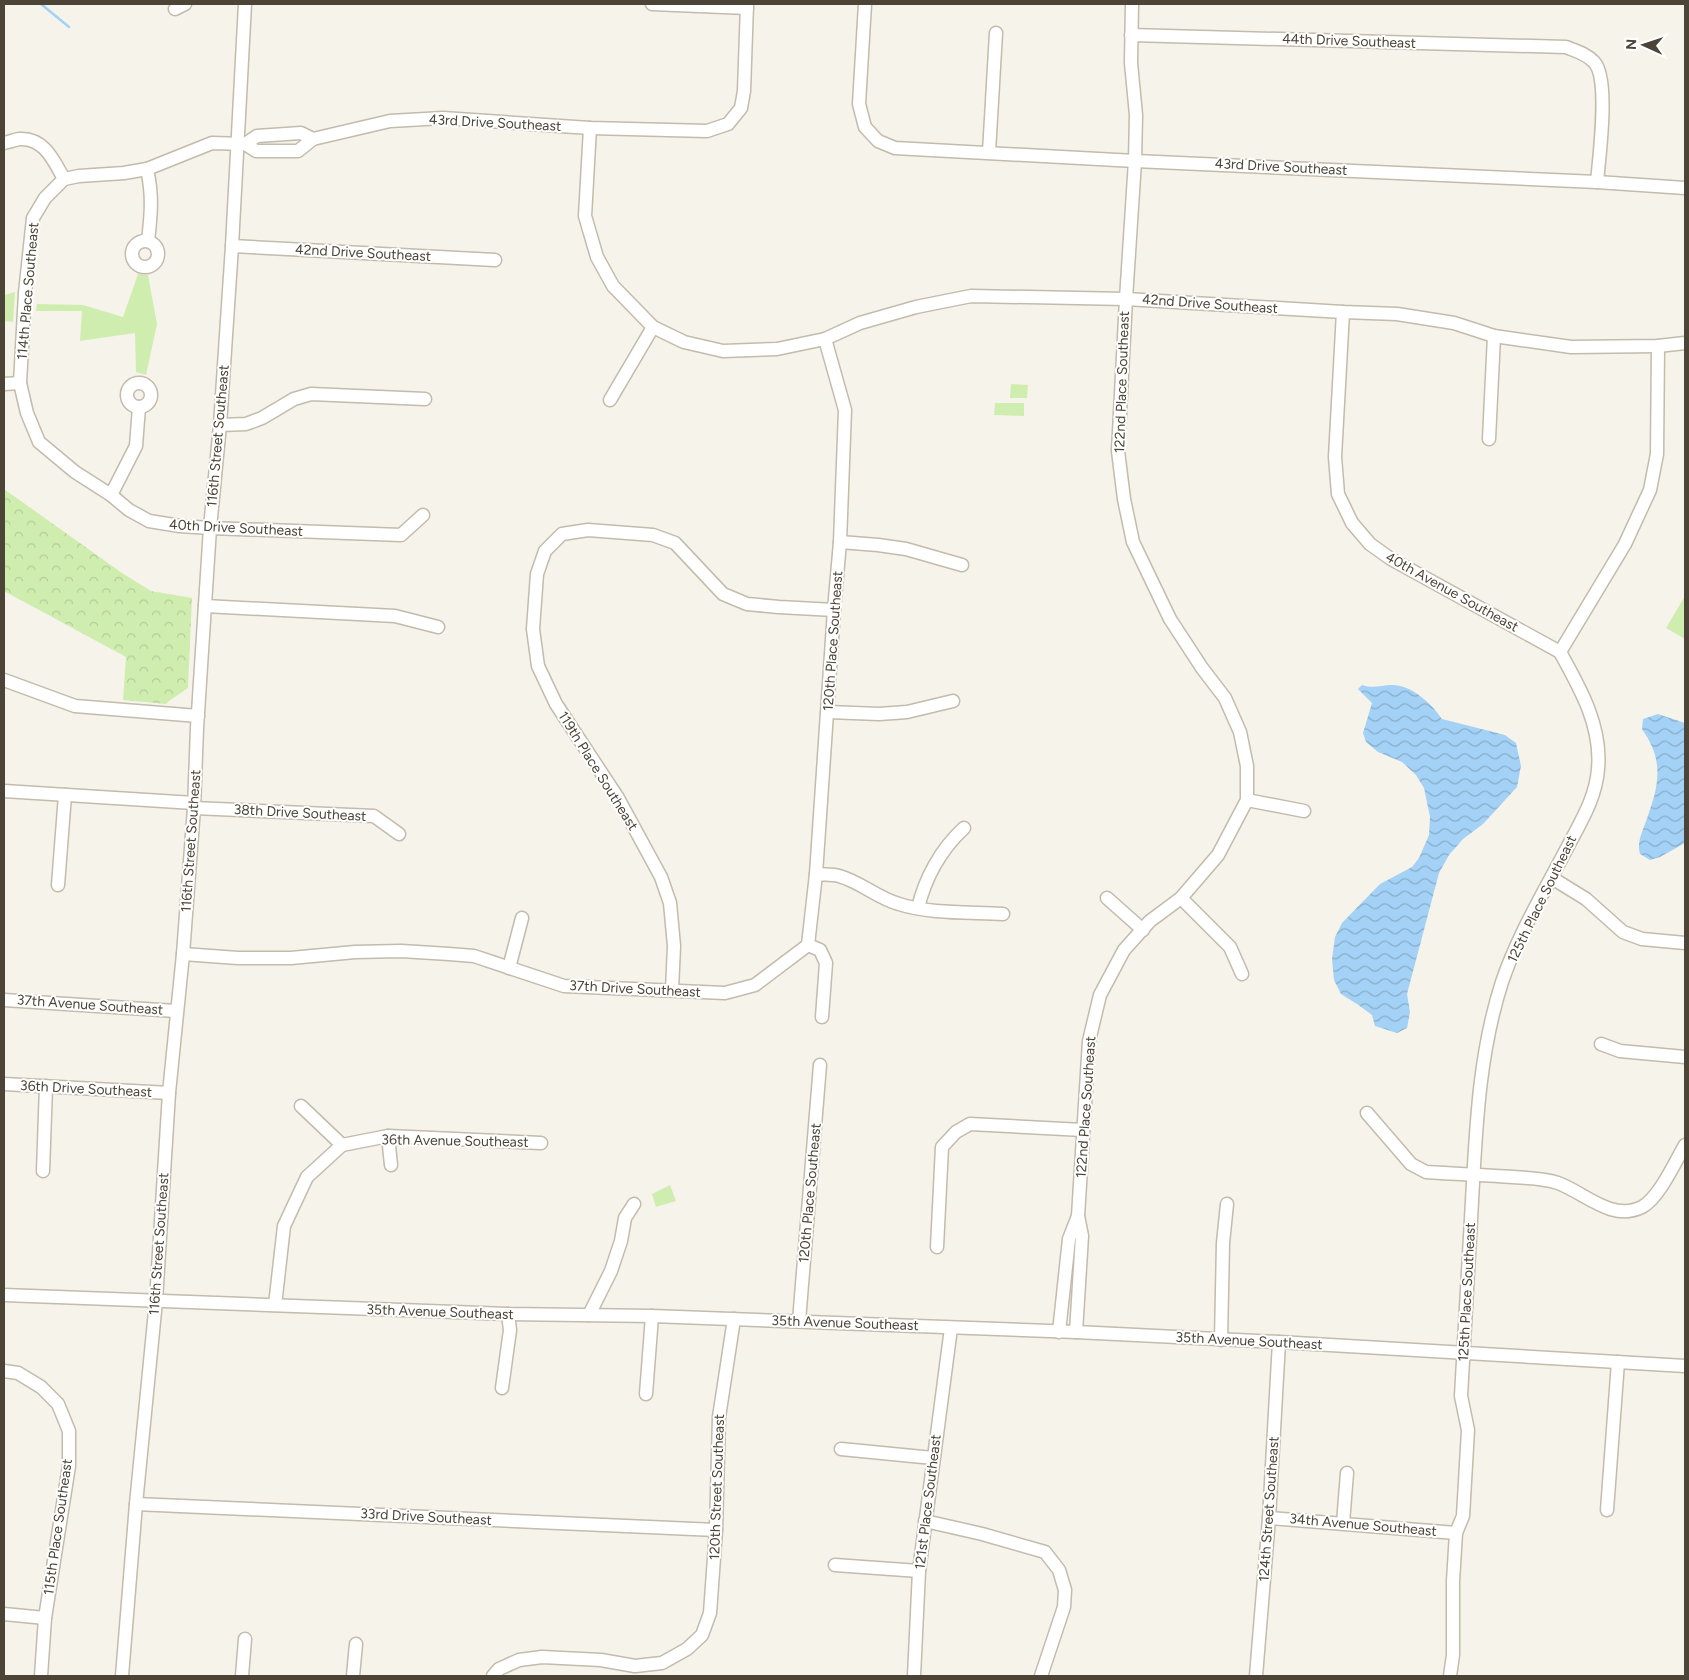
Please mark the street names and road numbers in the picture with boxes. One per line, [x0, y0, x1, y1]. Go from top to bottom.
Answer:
street label: 44th Drive Southeast [1282, 30, 1416, 52]
street label: 43rd Drive Southeast [428, 111, 562, 135]
street label: 43rd Drive Southeast [1214, 155, 1348, 179]
street label: 114th Place Southeast [14, 221, 42, 361]
street label: 42nd Drive Southeast [295, 241, 431, 265]
street label: 42nd Drive Southeast [1142, 291, 1278, 317]
street label: 122nd Place Southeast [1111, 311, 1133, 453]
street label: 116th Street Southeast [203, 364, 233, 508]
street label: 40th Drive Southeast [168, 516, 304, 540]
street label: 40th Avenue Southeast [1383, 548, 1521, 636]
street label: 120th Place Southeast [820, 570, 846, 712]
street label: 119th Place Southeast [554, 708, 642, 834]
street label: 116th Street Southeast [178, 769, 204, 913]
street label: 38th Drive Southeast [233, 801, 367, 825]
street label: 125th Place Southeast [1504, 833, 1580, 965]
street label: 37th Drive Southeast [569, 977, 701, 1001]
street label: 37th Avenue Southeast [16, 991, 164, 1019]
street label: 122nd Place Southeast [1073, 1036, 1099, 1178]
street label: 36th Drive Southeast [20, 1077, 152, 1101]
street label: 120th Place Southeast [795, 1122, 825, 1264]
street label: 36th Avenue Southeast [381, 1131, 529, 1151]
street label: 116th Street Southeast [146, 1172, 172, 1316]
street label: 125th Place Southeast [1455, 1222, 1479, 1362]
street label: 35th Avenue Southeast [366, 1301, 514, 1323]
street label: 35th Avenue Southeast [771, 1312, 919, 1334]
street label: 35th Avenue Southeast [1175, 1329, 1323, 1353]
street label: 120th Street Southeast [706, 1414, 728, 1560]
street label: 121st Place Southeast [911, 1434, 945, 1570]
street label: 124th Street Southeast [1255, 1436, 1283, 1582]
street label: 115th Place Southeast [40, 1458, 76, 1596]
street label: 33rd Drive Southeast [360, 1505, 492, 1529]
street label: 34th Avenue Southeast [1289, 1510, 1437, 1540]

